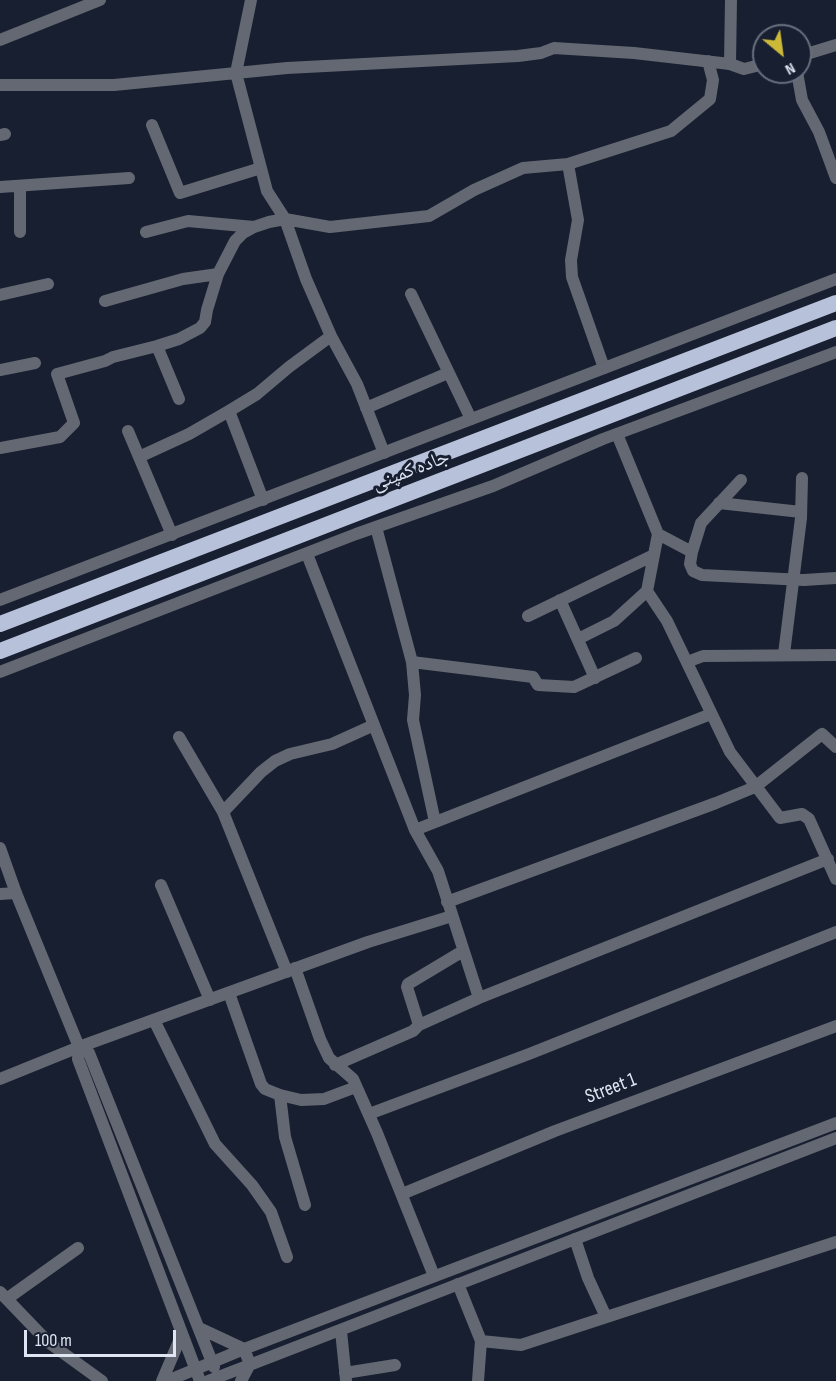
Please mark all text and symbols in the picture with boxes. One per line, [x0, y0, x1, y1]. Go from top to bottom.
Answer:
north arrow [752, 24, 812, 84]
text: N [782, 58, 798, 79]
street label: جاده کمپنی [369, 445, 453, 497]
street label: Street 1 [582, 1068, 640, 1110]
scale bar [27, 1318, 178, 1356]
text: 100 m [35, 1330, 72, 1351]

